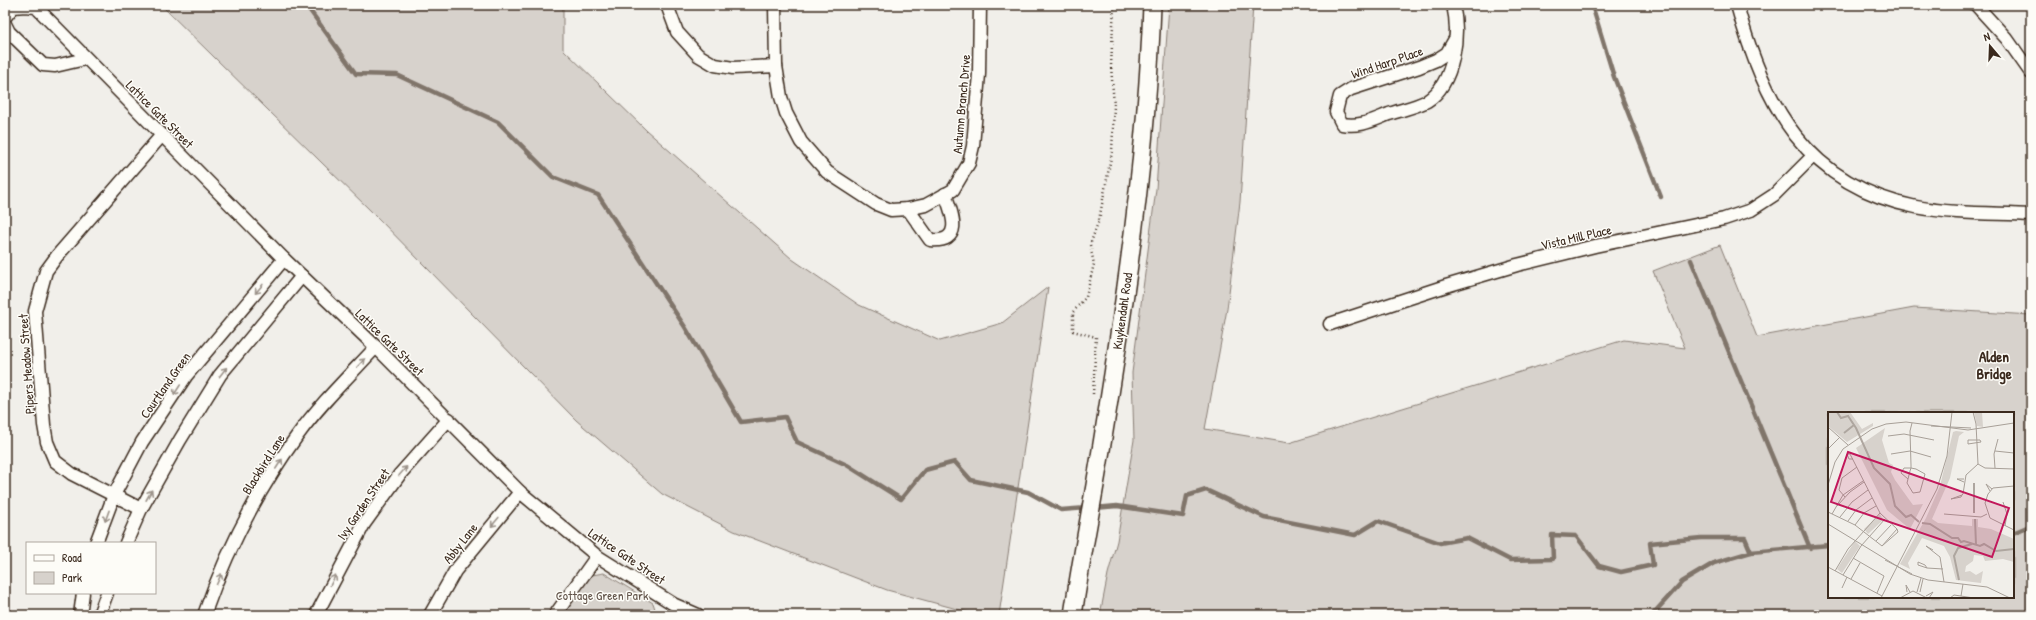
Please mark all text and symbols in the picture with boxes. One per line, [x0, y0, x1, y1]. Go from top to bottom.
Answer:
north arrow [1970, 26, 2010, 66]
text: N [1982, 29, 1992, 44]
street label: Wind Harp Place [1349, 41, 1425, 83]
street label: Autumn Branch Drive [948, 54, 974, 154]
street label: Lattice Gate Street [122, 76, 198, 152]
street label: Vista Mill Place [1539, 220, 1613, 254]
street label: Kuykendahl Road [1108, 271, 1136, 351]
one-way arrow [254, 284, 263, 294]
street label: Lattice Gate Street [352, 305, 429, 380]
street label: Pipers Meadow Street [13, 313, 38, 415]
district label: Alden Bridge [1976, 346, 2012, 385]
street label: Courtland Green [136, 348, 195, 422]
one-way arrow [356, 358, 365, 368]
one-way arrow [218, 366, 227, 377]
one-way arrow [172, 384, 180, 396]
inset map [1828, 412, 2014, 598]
street label: Blackbird Lane [237, 430, 289, 498]
one-way arrow [275, 459, 283, 470]
street label: Ivy Garden Street [332, 464, 394, 543]
one-way arrow [398, 465, 407, 476]
one-way arrow [146, 489, 154, 501]
one-way arrow [103, 509, 111, 521]
one-way arrow [490, 516, 499, 527]
street label: Abby Lane [439, 519, 481, 567]
street label: Lattice Gate Street [585, 524, 669, 589]
legend [26, 542, 156, 594]
text: Road [62, 549, 82, 566]
text: Park [62, 569, 82, 586]
one-way arrow [216, 573, 223, 585]
one-way arrow [330, 574, 337, 586]
park label: Cottage Green Park [556, 586, 649, 604]

